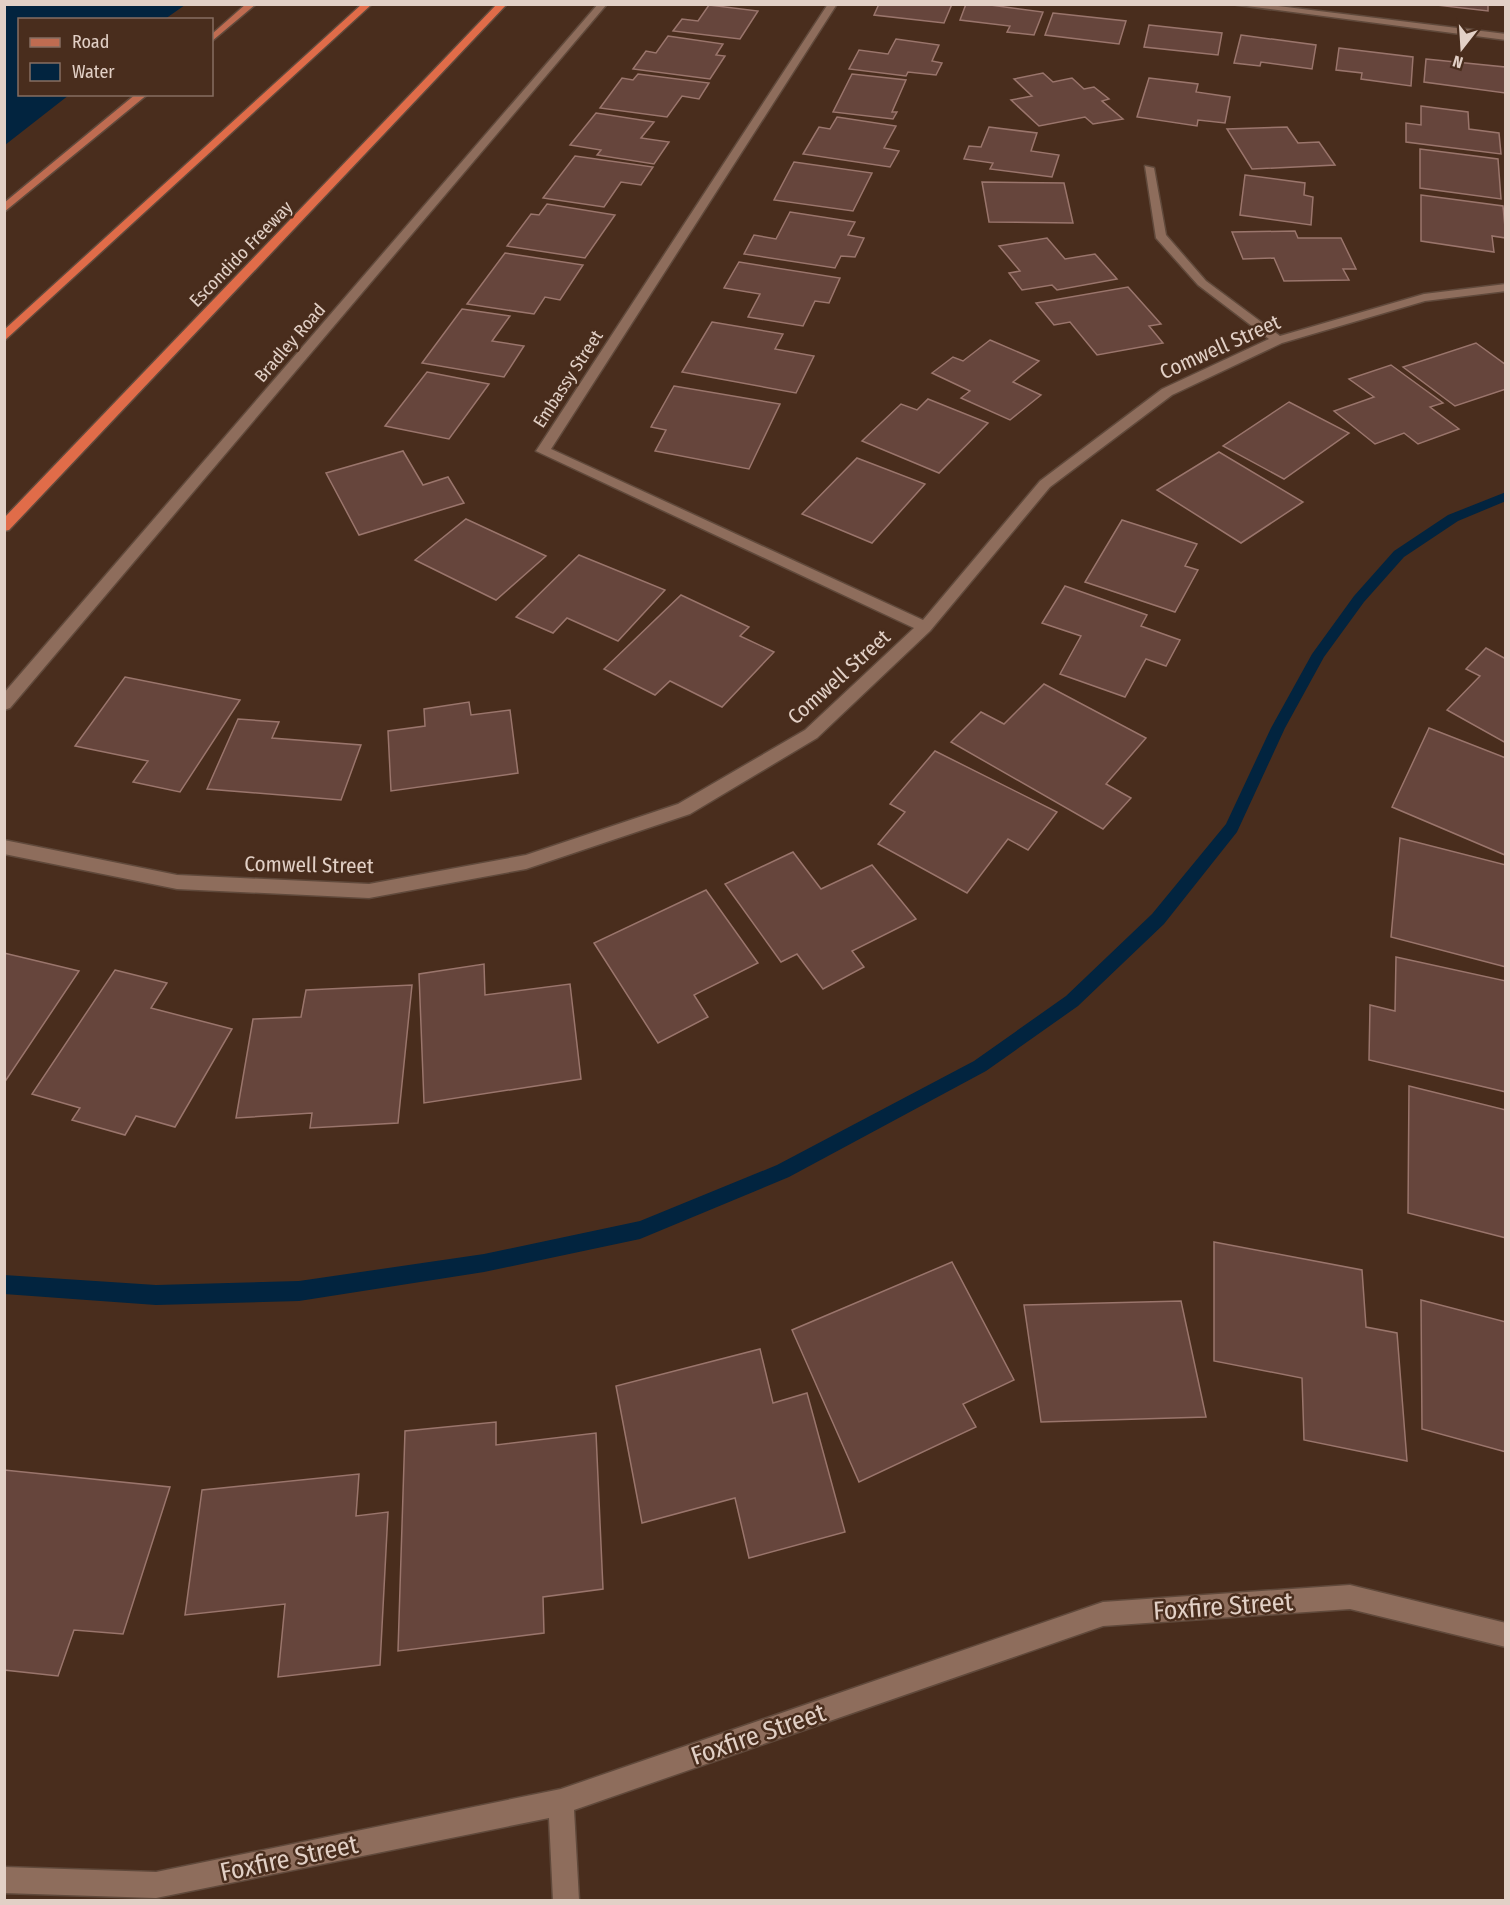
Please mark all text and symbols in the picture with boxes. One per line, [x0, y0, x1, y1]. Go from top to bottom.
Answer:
legend [18, 18, 213, 96]
north arrow [1432, 18, 1492, 78]
text: Road [72, 31, 109, 53]
text: N [1450, 51, 1465, 72]
text: Water [72, 61, 115, 83]
street label: Escondido Freeway [185, 196, 297, 312]
street label: Bradley Road [250, 299, 330, 387]
street label: Comwell Street [1156, 309, 1284, 385]
street label: Embassy Street [528, 326, 608, 432]
street label: Comwell Street [782, 624, 896, 730]
street label: Comwell Street [244, 851, 374, 879]
street label: Foxfire Street [1152, 1586, 1295, 1627]
street label: Foxfire Street [687, 1697, 830, 1772]
street label: Foxfire Street [217, 1829, 361, 1888]

